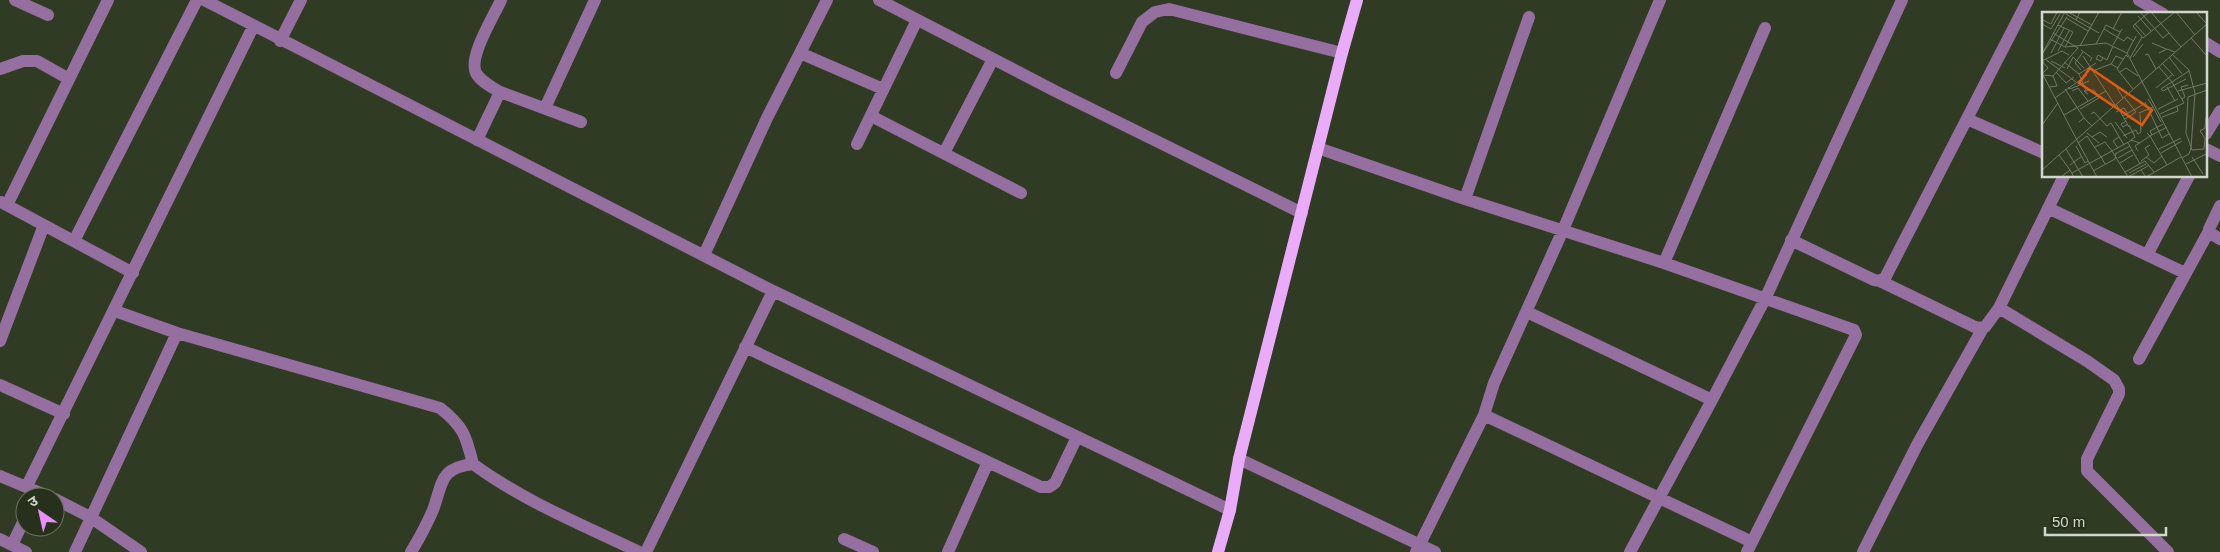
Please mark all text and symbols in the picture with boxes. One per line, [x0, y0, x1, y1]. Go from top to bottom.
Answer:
inset map [2042, 12, 2208, 178]
north arrow [15, 487, 65, 537]
text: उ [25, 492, 41, 510]
scale bar [2045, 504, 2166, 536]
text: 50 m [2052, 513, 2085, 530]

